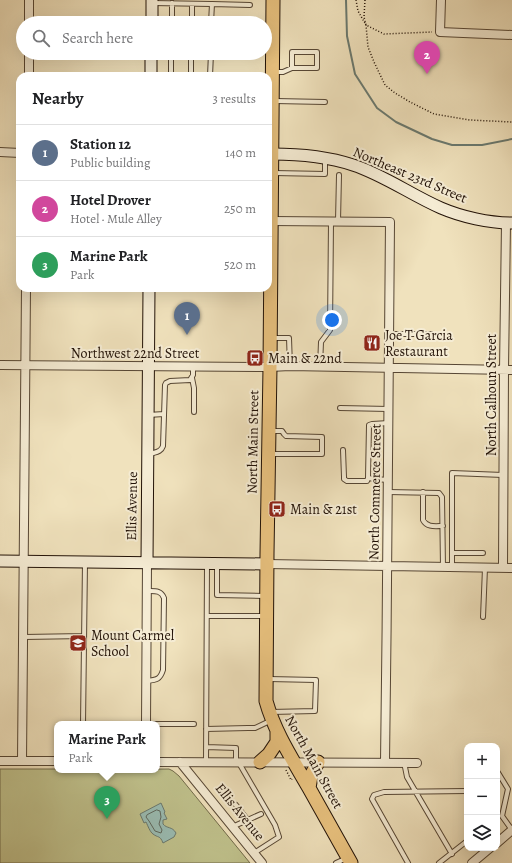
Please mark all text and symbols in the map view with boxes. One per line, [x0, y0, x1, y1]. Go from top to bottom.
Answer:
search box [16, 16, 272, 60]
icon: search [30, 27, 52, 49]
text: Search here [62, 28, 133, 48]
pin: 2 [414, 41, 440, 74]
text: Nearby [32, 87, 83, 110]
text: 3 results [212, 90, 256, 107]
text: Station 12 [70, 134, 131, 154]
street label: Northeast 23rd Street [350, 142, 470, 208]
text: 1 [43, 144, 47, 161]
text: 140 m [225, 144, 256, 161]
text: Public building [70, 154, 150, 171]
text: Hotel Drover [70, 190, 151, 210]
text: 2 [42, 200, 48, 217]
text: 250 m [224, 200, 256, 217]
text: Hotel · Mule Alley [70, 210, 162, 227]
text: Marine Park [70, 246, 148, 266]
text: 3 [42, 256, 48, 273]
text: 520 m [224, 256, 256, 273]
text: Park [70, 266, 94, 283]
pin: 1 [174, 302, 200, 335]
your location [322, 310, 342, 330]
place label: Joe T Garcia Restaurant [385, 326, 453, 361]
restaurant icon: Joe T Garcia Restaurant [362, 333, 382, 353]
street label: North Calhoun Street [482, 333, 501, 456]
street label: Northwest 22nd Street [71, 344, 200, 363]
bus stop icon: Main & 22nd [245, 348, 265, 368]
place label: Main & 22nd [268, 349, 342, 368]
street label: North Main Street [243, 389, 263, 494]
street label: North Commerce Street [364, 423, 386, 560]
street label: Ellis Avenue [122, 471, 142, 541]
bus stop icon: Main & 21st [267, 499, 287, 519]
place label: Main & 21st [290, 500, 357, 519]
place label: Mount Carmel School [91, 626, 175, 661]
school or university icon: Mount Carmel School [68, 633, 88, 653]
street label: North Main Street [280, 712, 348, 812]
popup [54, 721, 160, 773]
text: Marine Park [68, 729, 146, 749]
map controls [464, 743, 500, 851]
button: + [464, 743, 500, 779]
text: Park [68, 749, 93, 766]
street label: Ellis Avenue [211, 779, 269, 845]
button: − [464, 779, 500, 815]
pin: 3 [94, 786, 120, 819]
button: layers [464, 815, 500, 851]

